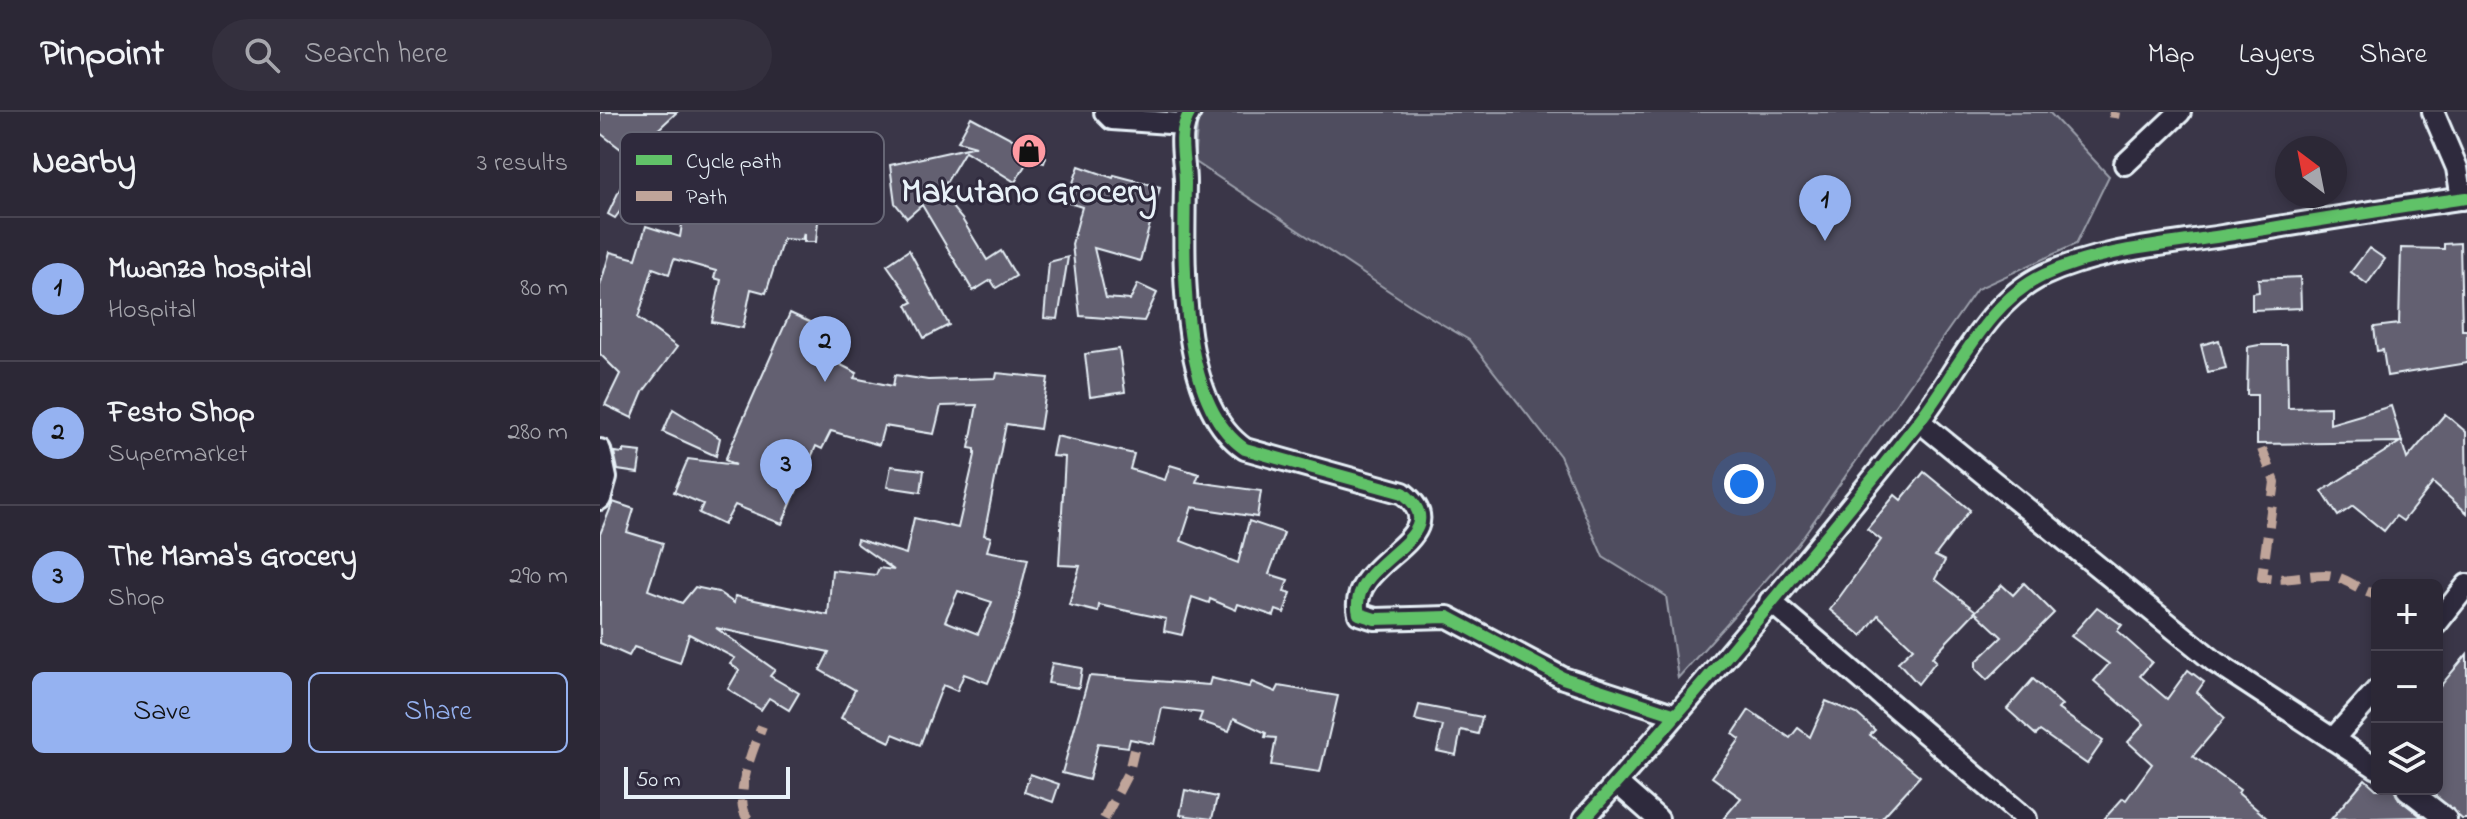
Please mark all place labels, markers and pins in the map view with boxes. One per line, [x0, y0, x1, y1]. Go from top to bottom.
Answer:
shop icon: Makutano Grocery [1010, 132, 1048, 170]
place label: Makutano Grocery [901, 169, 1157, 220]
pin: 1 [1799, 175, 1851, 241]
pin: 2 [799, 316, 851, 382]
pin: 3 [760, 439, 812, 505]

